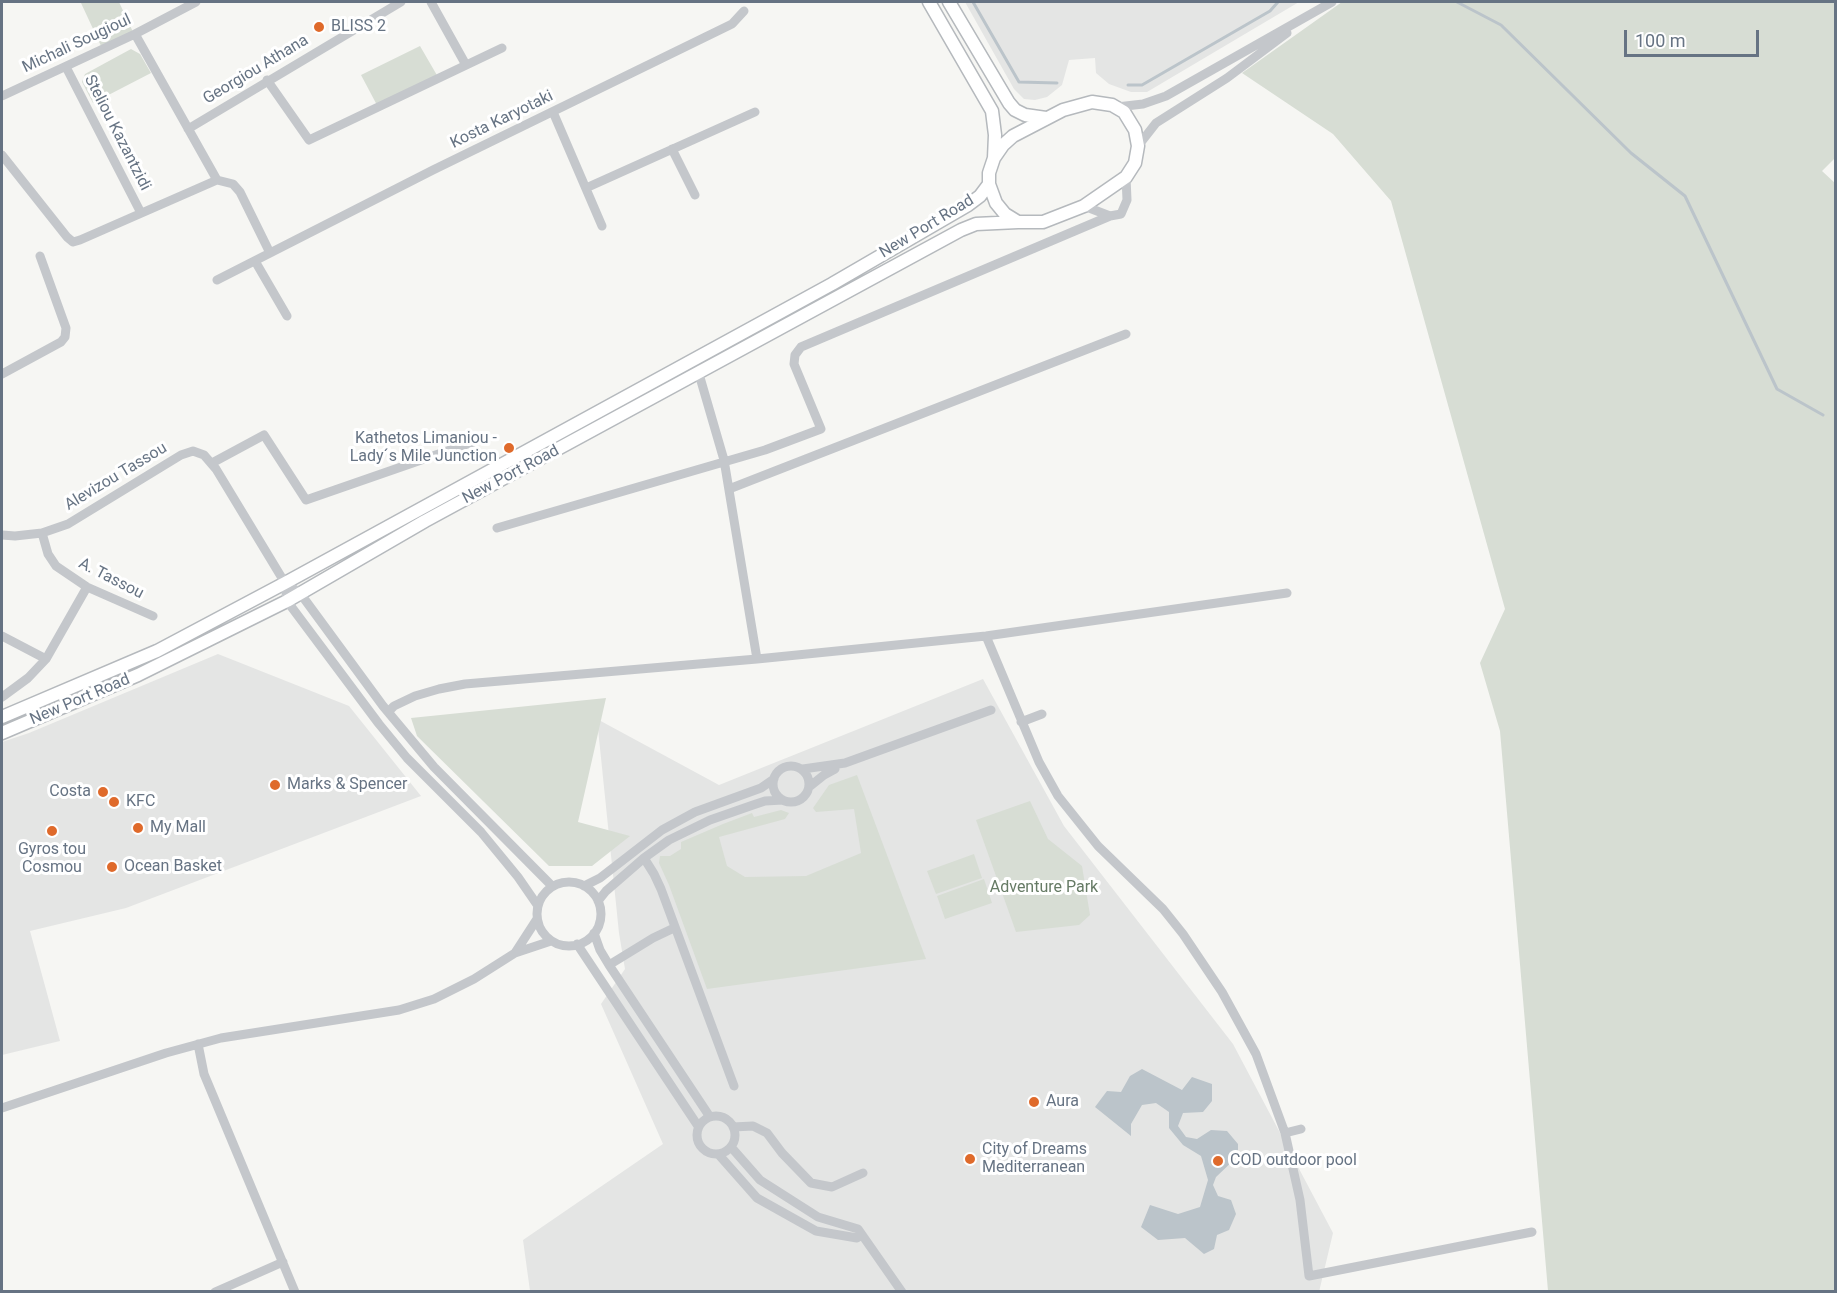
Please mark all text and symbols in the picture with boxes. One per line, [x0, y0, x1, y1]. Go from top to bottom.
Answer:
street label: Michali Sougioul [20, 10, 134, 78]
place label: BLISS 2 [331, 17, 386, 37]
scale bar [1627, 18, 1762, 56]
marker: BLISS 2 [312, 20, 326, 34]
text: 100 m [1635, 30, 1686, 51]
street label: Georgiou Athana [200, 31, 312, 109]
street label: Steliou Kazantzidi [80, 72, 154, 194]
street label: Kosta Karyotaki [447, 87, 557, 153]
street label: New Port Road [876, 191, 978, 263]
place label: Kathetos Limaniou - Lady´s Mile Junction [350, 429, 497, 467]
street label: Alevizou Tassou [61, 439, 171, 515]
street label: New Port Road [459, 441, 563, 509]
marker: Kathetos Limaniou - Lady´s Mile Junction [502, 441, 516, 455]
street label: A. Tassou [75, 554, 147, 604]
street label: New Port Road [27, 670, 133, 730]
place label: Marks & Spencer [287, 775, 407, 795]
marker: Marks & Spencer [268, 778, 282, 792]
place label: Costa [49, 782, 91, 802]
marker: Costa [96, 785, 110, 799]
place label: KFC [126, 792, 155, 812]
marker: KFC [107, 795, 121, 809]
place label: My Mall [150, 818, 206, 838]
marker: My Mall [131, 821, 145, 835]
marker: Gyros tou Cosmou [45, 824, 59, 838]
place label: Gyros tou Cosmou [18, 840, 86, 878]
place label: Ocean Basket [124, 857, 222, 877]
marker: Ocean Basket [105, 860, 119, 874]
park label: Adventure Park [990, 878, 1098, 898]
place label: Aura [1046, 1092, 1079, 1112]
marker: Aura [1027, 1095, 1041, 1109]
place label: City of Dreams Mediterranean [982, 1140, 1087, 1178]
place label: COD outdoor pool [1230, 1151, 1357, 1171]
marker: City of Dreams Mediterranean [963, 1152, 977, 1166]
marker: COD outdoor pool [1211, 1154, 1225, 1168]

